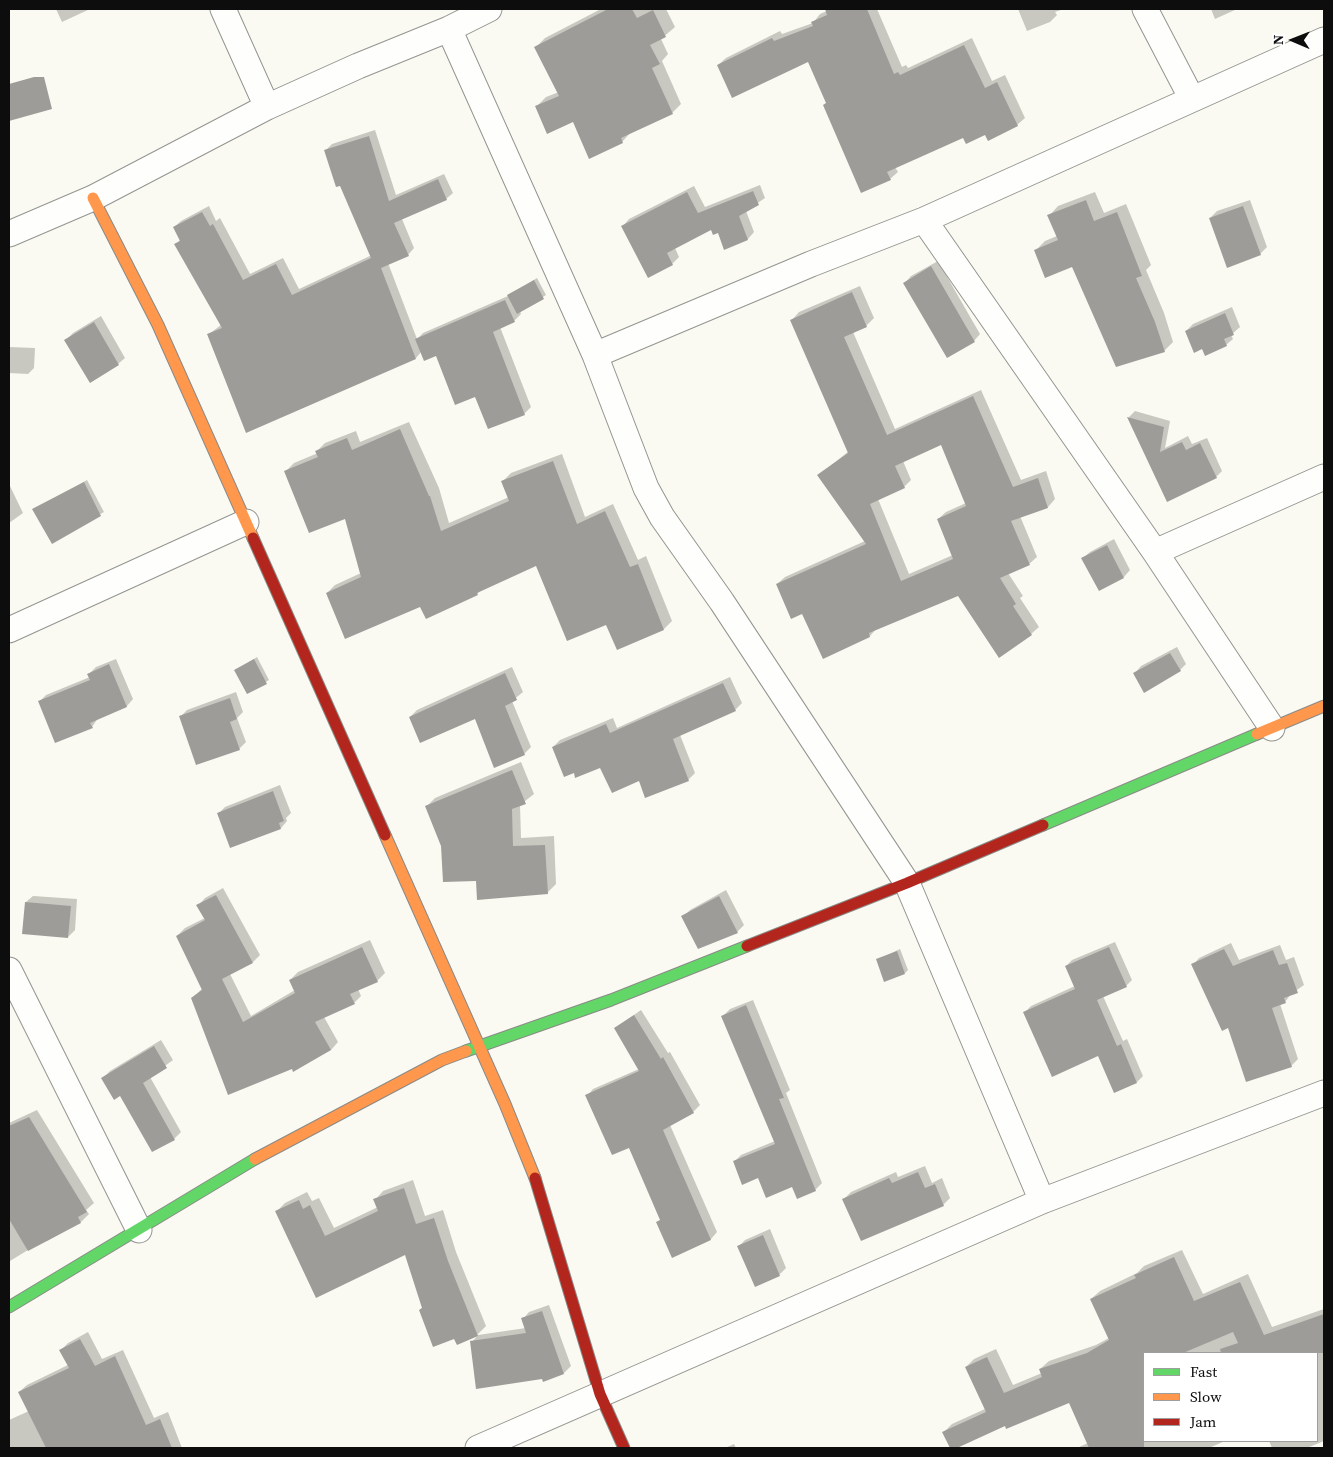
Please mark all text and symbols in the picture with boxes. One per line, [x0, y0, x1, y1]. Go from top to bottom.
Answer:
north arrow [1268, 15, 1318, 65]
text: N [1268, 34, 1288, 45]
legend [1143, 1352, 1318, 1442]
text: Fast [1190, 1361, 1217, 1382]
text: Slow [1190, 1386, 1222, 1407]
text: Jam [1190, 1411, 1216, 1432]

